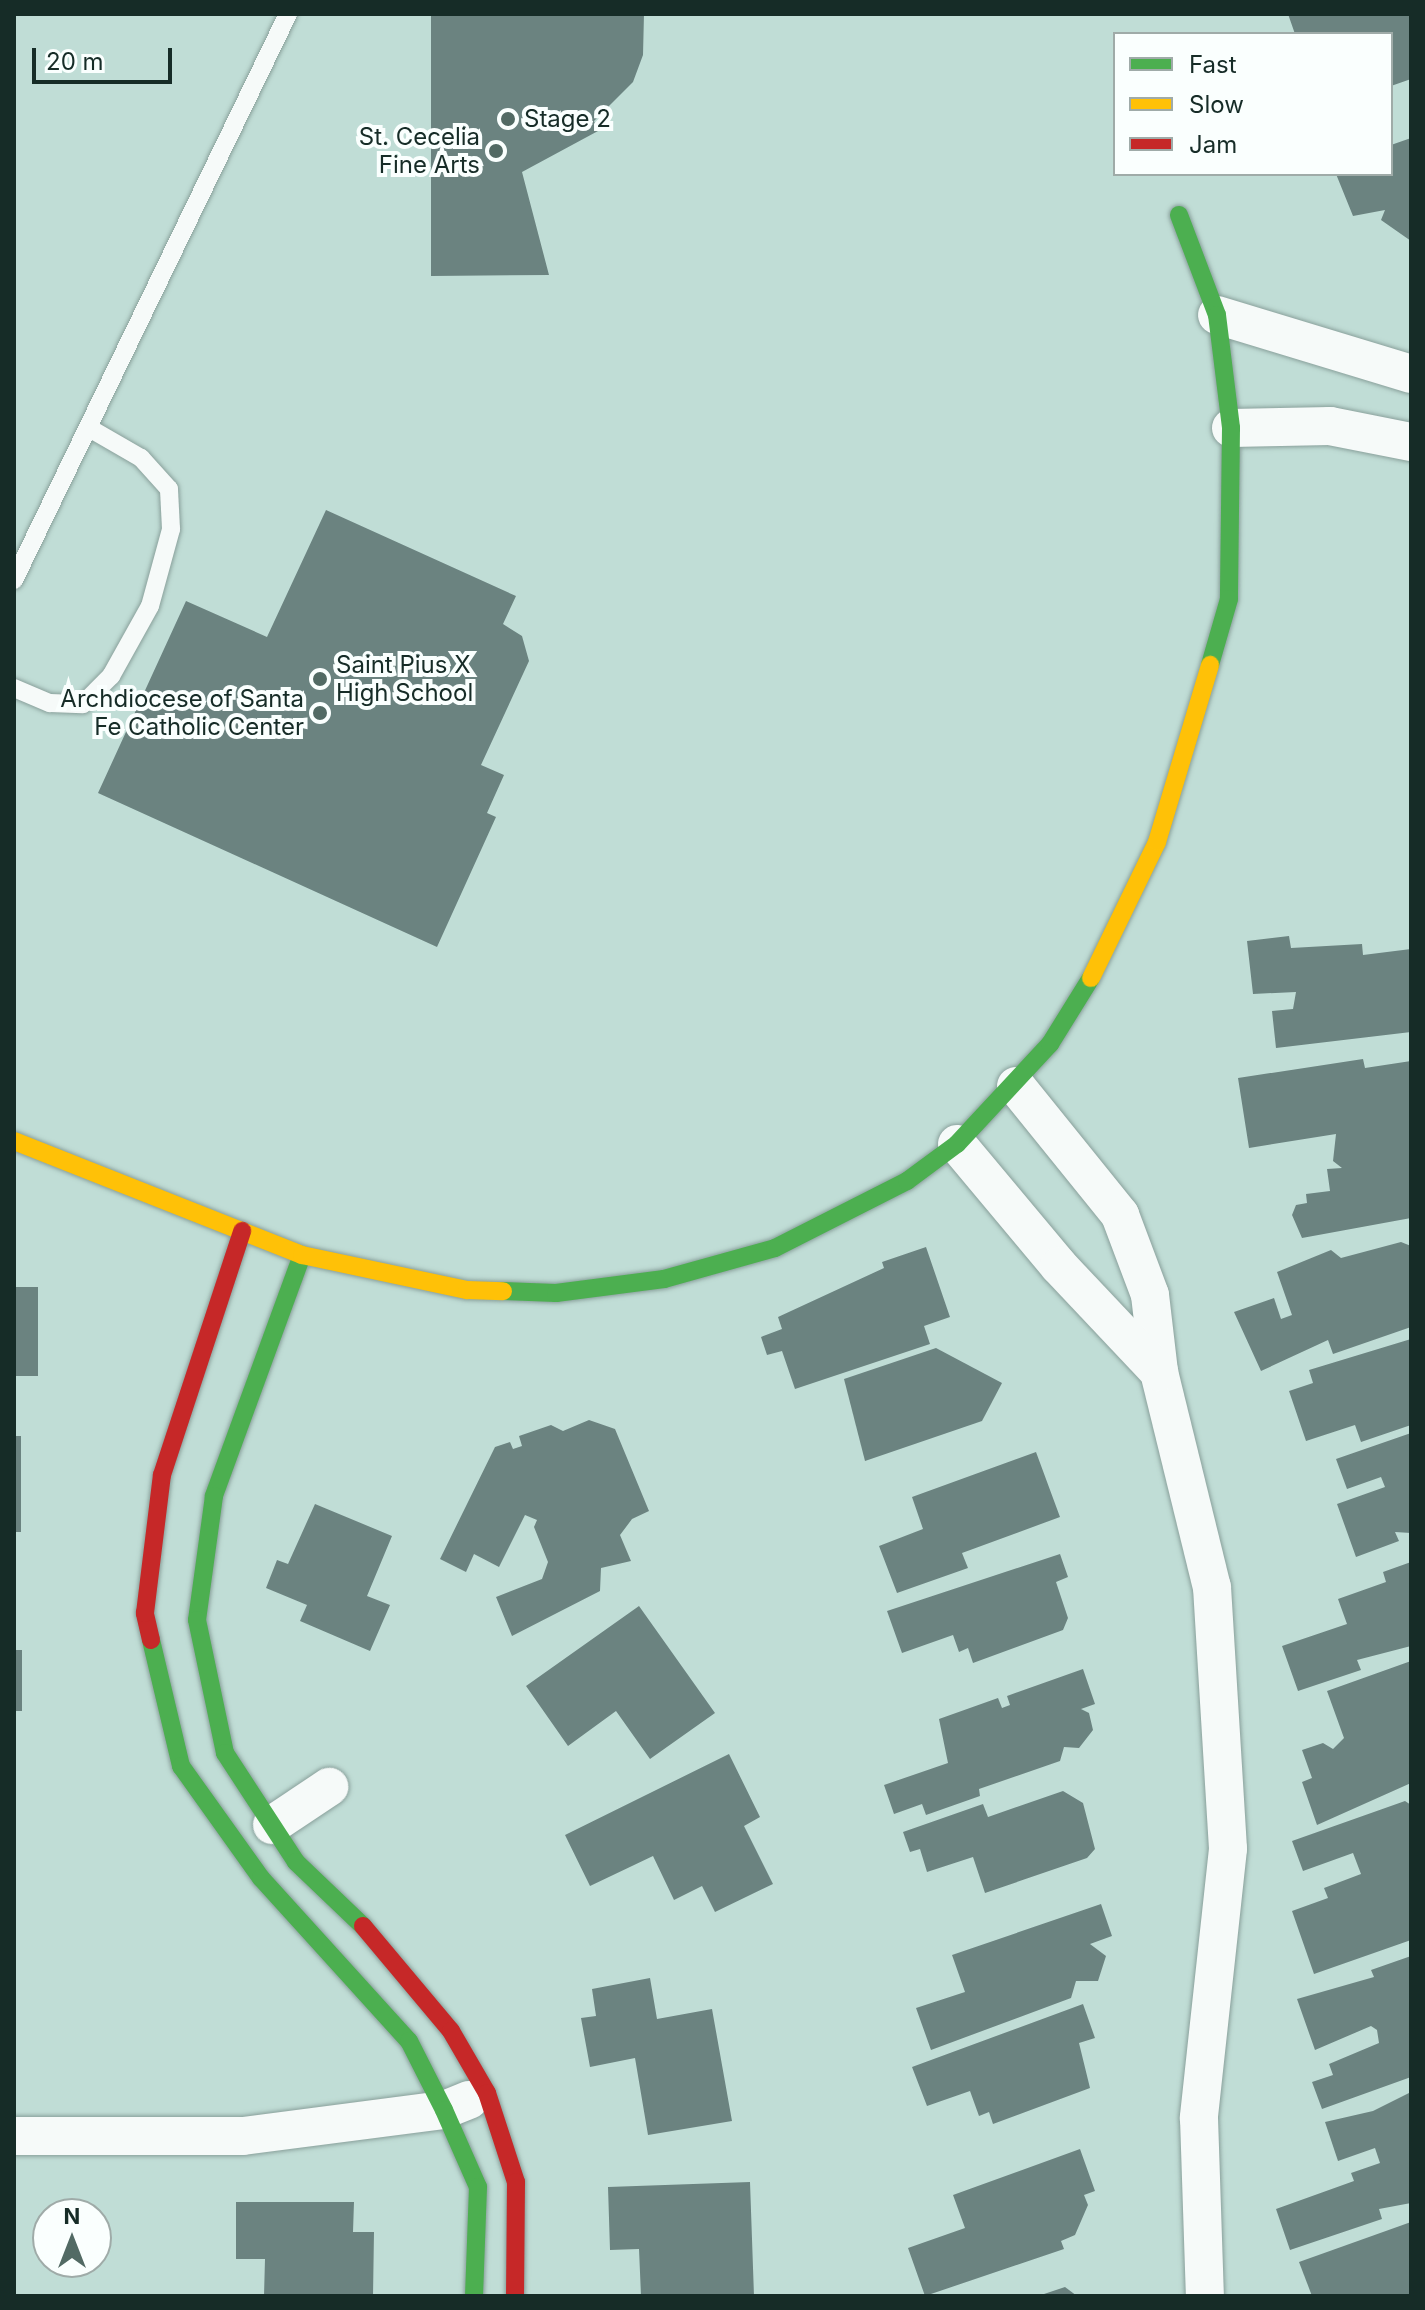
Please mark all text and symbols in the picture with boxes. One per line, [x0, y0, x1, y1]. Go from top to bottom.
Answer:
scale bar [36, 32, 176, 82]
legend [1113, 32, 1393, 176]
text: 20 m [46, 47, 104, 76]
text: Fast [1189, 50, 1237, 79]
text: Slow [1189, 90, 1244, 119]
place label: Stage 2 [524, 105, 611, 133]
marker: Stage 2 [499, 110, 517, 128]
place label: St. Cecelia Fine Arts [359, 123, 480, 179]
text: Jam [1189, 130, 1237, 159]
marker: St. Cecelia Fine Arts [487, 142, 505, 160]
place label: Saint Pius X High School [336, 651, 473, 707]
marker: Saint Pius X High School [311, 670, 329, 688]
place label: Archdiocese of Santa Fe Catholic Center [60, 685, 304, 741]
marker: Archdiocese of Santa Fe Catholic Center [311, 704, 329, 722]
north arrow [32, 2198, 112, 2278]
text: N [64, 2203, 80, 2229]

